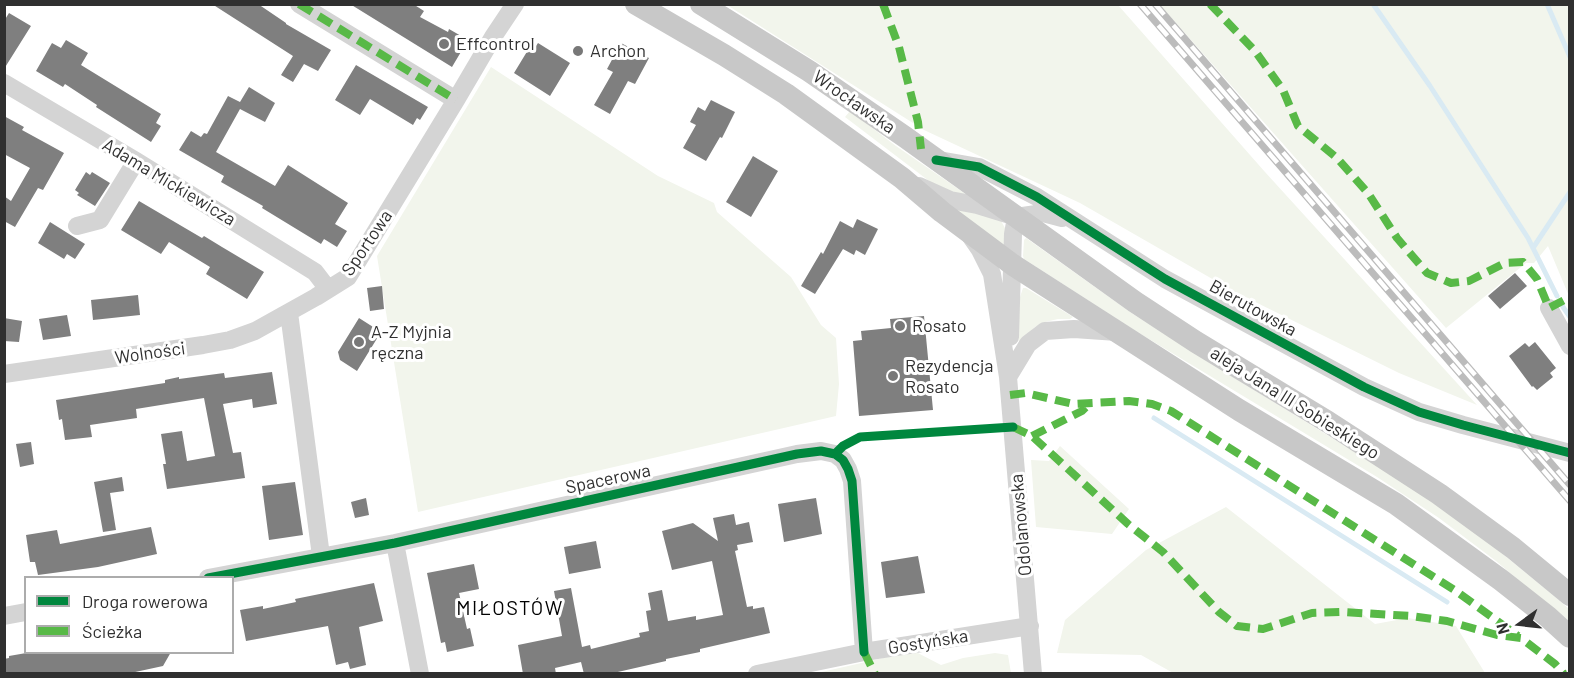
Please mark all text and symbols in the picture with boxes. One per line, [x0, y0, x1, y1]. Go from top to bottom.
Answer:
place label: Effcontrol [456, 33, 535, 55]
marker: Effcontrol [437, 37, 451, 51]
place label: Archon [590, 40, 646, 62]
marker: Archon [571, 44, 585, 58]
street label: Wrocławska [809, 66, 899, 138]
street label: Adama Mickiewicza [99, 134, 239, 230]
street label: Sportowa [337, 206, 397, 280]
street label: Bierutowska [1206, 275, 1300, 341]
place label: Rosato [912, 315, 967, 337]
marker: Rosato [893, 319, 907, 333]
place label: A-Z Myjnia ręczna [371, 321, 451, 364]
marker: A-Z Myjnia ręczna [352, 335, 366, 349]
street label: Wolności [113, 337, 187, 369]
street label: aleja Jana III Sobieskiego [1206, 342, 1384, 464]
place label: Rezydencja Rosato [905, 355, 994, 398]
marker: Rezydencja Rosato [886, 369, 900, 383]
street label: Spacerowa [563, 459, 653, 499]
street label: Odolanowska [1006, 473, 1036, 577]
legend [24, 576, 234, 654]
text: Droga rowerowa [82, 590, 208, 612]
north arrow [1490, 594, 1550, 654]
district label: MIŁOSTÓW [456, 596, 564, 620]
text: Ścieżka [82, 620, 142, 642]
text: N [1492, 621, 1513, 636]
street label: Gostyńska [886, 625, 970, 659]

